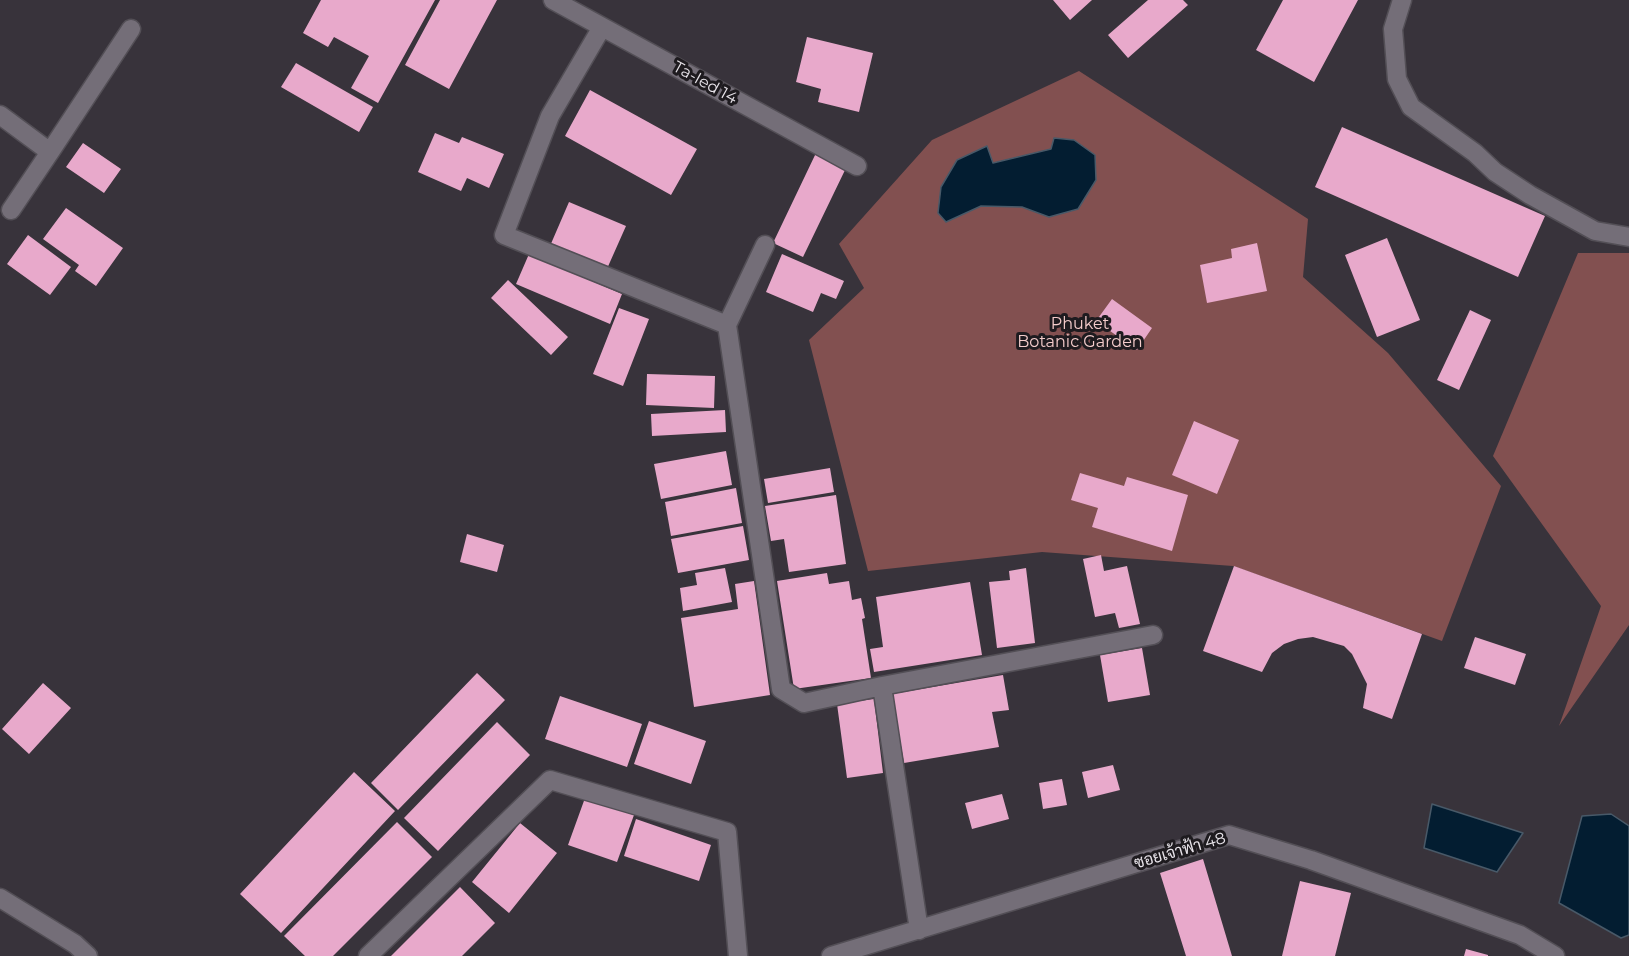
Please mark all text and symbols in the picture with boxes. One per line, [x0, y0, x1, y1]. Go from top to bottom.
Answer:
street label: Ta-Ied 14 [670, 58, 740, 108]
park label: Phuket Botanic Garden [1017, 314, 1143, 352]
street label: ซอยเจ้าฟ้า 48 [1132, 829, 1228, 873]

